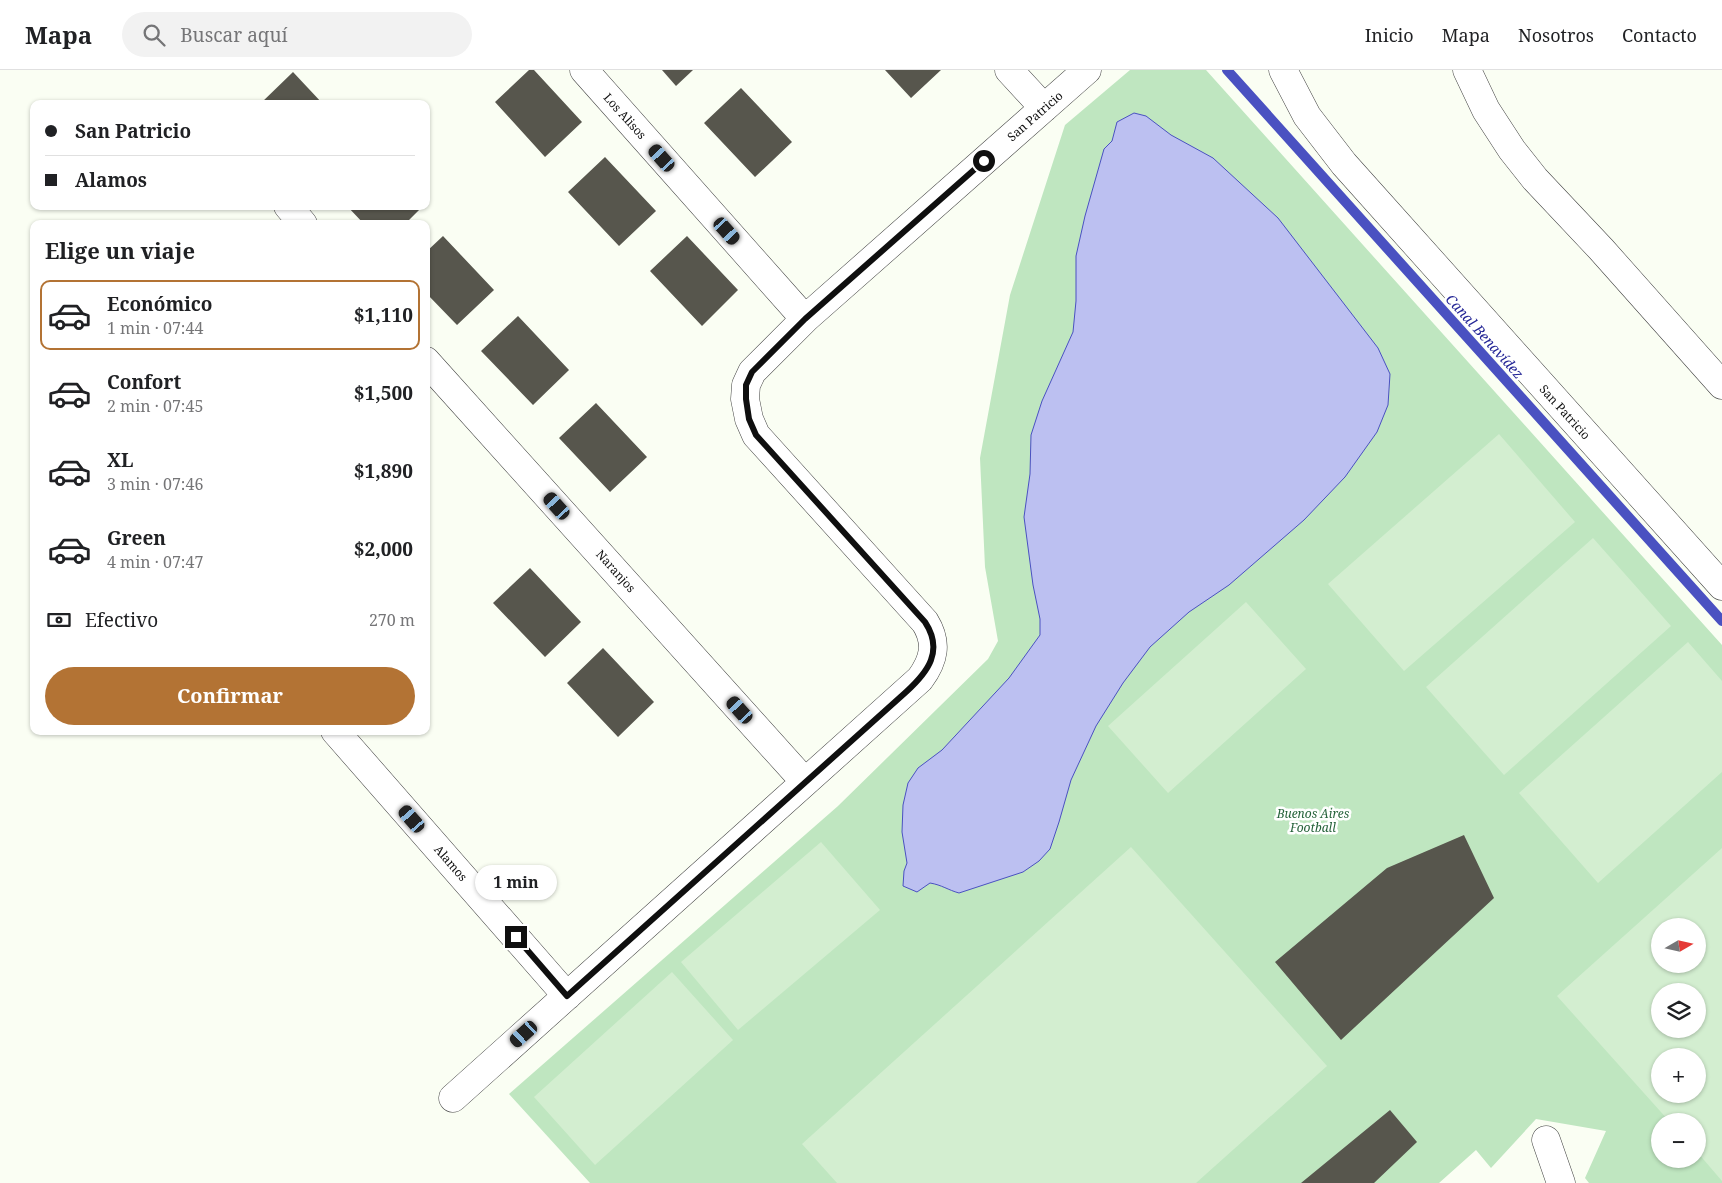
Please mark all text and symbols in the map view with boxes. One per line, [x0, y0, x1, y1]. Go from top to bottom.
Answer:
search box [122, 12, 472, 57]
text: Mapa [25, 18, 92, 51]
icon: search [140, 21, 168, 49]
text: Buscar aquí [180, 22, 288, 48]
text: Inicio [1365, 23, 1414, 47]
text: Mapa [1442, 23, 1490, 47]
text: Nosotros [1518, 23, 1594, 47]
text: Contacto [1622, 23, 1697, 47]
street label: San Patricio [1004, 87, 1066, 145]
street label: Los Alisos [600, 89, 650, 143]
text: San Patricio [75, 118, 191, 144]
car [646, 142, 677, 174]
route start [973, 150, 995, 172]
text: Alamos [75, 167, 147, 193]
car [711, 215, 742, 247]
text: Elige un viaje [45, 235, 195, 265]
water label: Canal Benavídez [1442, 290, 1528, 382]
text: Económico [107, 291, 213, 317]
icon: car [47, 293, 92, 338]
text: $1,110 [354, 302, 413, 328]
text: 1 min · 07:44 [107, 317, 203, 339]
text: Confort [107, 369, 181, 395]
icon: car [47, 371, 92, 416]
text: $1,500 [354, 380, 413, 406]
street label: San Patricio [1536, 381, 1594, 443]
text: 2 min · 07:45 [107, 395, 203, 417]
text: XL [107, 447, 133, 473]
icon: car [47, 449, 92, 494]
text: $1,890 [354, 458, 413, 484]
text: 3 min · 07:46 [107, 473, 203, 495]
car [541, 490, 572, 522]
text: Green [107, 525, 166, 551]
icon: car [47, 527, 92, 572]
text: $2,000 [354, 536, 413, 562]
street label: Naranjos [592, 546, 640, 596]
text: 4 min · 07:47 [107, 551, 203, 573]
icon: cash [45, 606, 73, 634]
text: Efectivo [85, 607, 158, 633]
text: 270 m [369, 609, 415, 631]
button: Confirmar [45, 667, 415, 725]
car [724, 694, 755, 726]
car [396, 803, 427, 835]
park label: Buenos Aires Football [1276, 805, 1350, 836]
street label: Alamos [431, 841, 471, 885]
callout: 1 min [475, 864, 557, 900]
text: 1 min [493, 871, 539, 893]
north arrow [1651, 918, 1706, 972]
map controls [1651, 918, 1706, 1168]
route end [505, 926, 527, 948]
button: layers [1651, 983, 1706, 1038]
car [507, 1018, 540, 1050]
button: + [1651, 1048, 1706, 1103]
button: − [1651, 1113, 1706, 1168]

